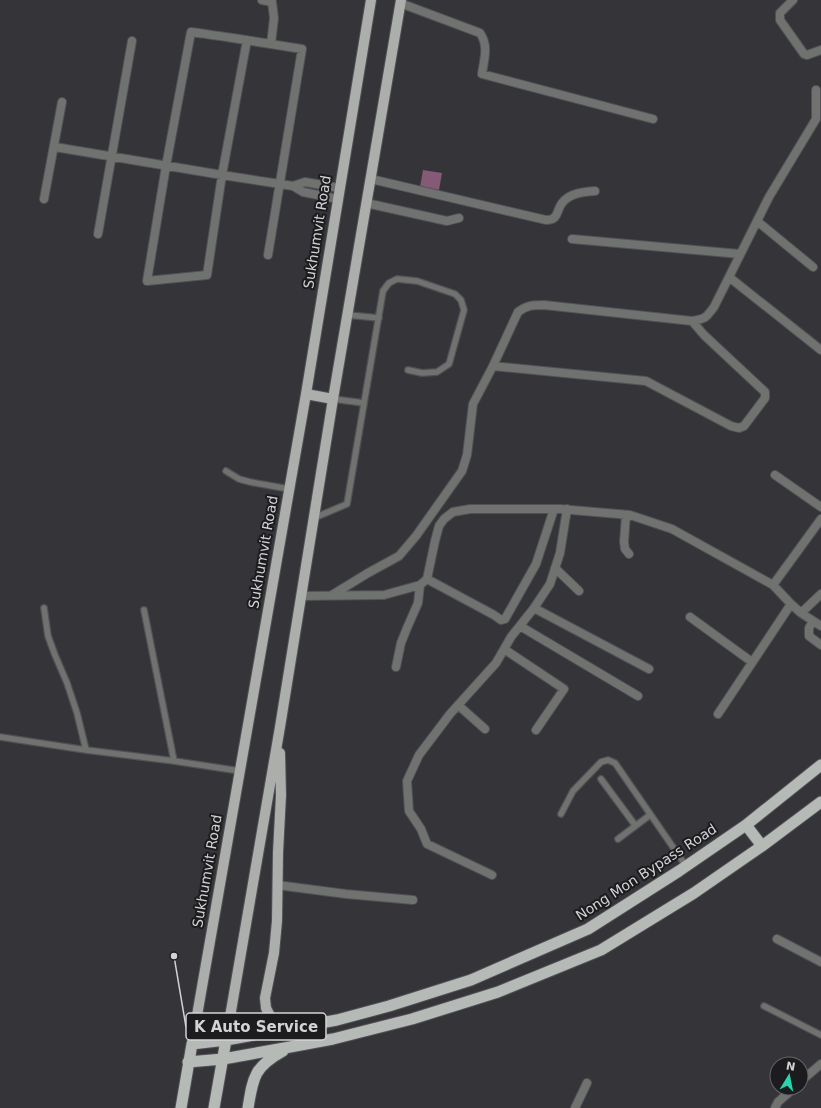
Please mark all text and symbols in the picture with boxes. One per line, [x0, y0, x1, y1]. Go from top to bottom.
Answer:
street label: Sukhumvit Road [300, 174, 334, 290]
street label: Sukhumvit Road [245, 494, 281, 610]
street label: Sukhumvit Road [189, 813, 225, 929]
street label: Nong Mon Bypass Road [573, 820, 719, 924]
callout: K Auto Service [186, 1013, 326, 1040]
text: K Auto Service [194, 1018, 318, 1036]
north arrow [769, 1056, 809, 1096]
text: N [785, 1059, 796, 1074]

